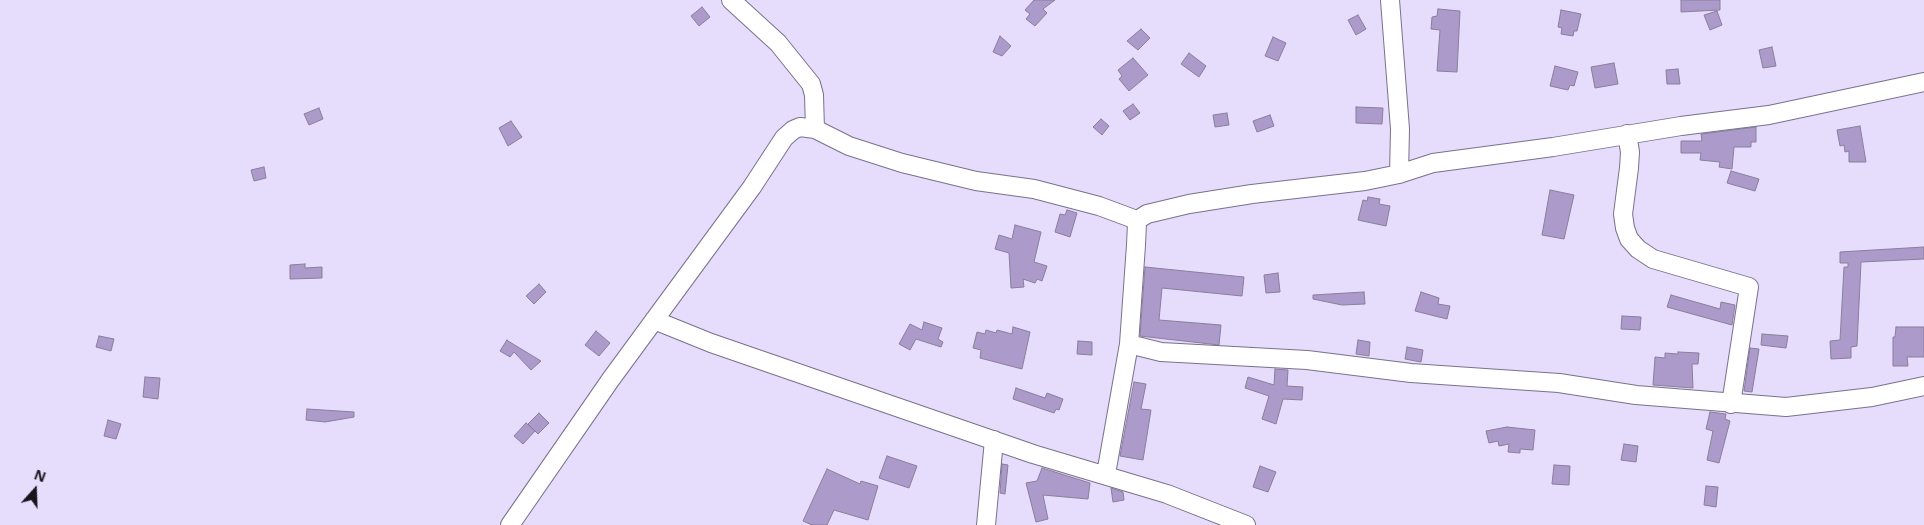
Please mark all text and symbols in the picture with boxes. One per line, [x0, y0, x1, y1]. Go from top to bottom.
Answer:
north arrow [10, 465, 60, 515]
text: N [32, 465, 49, 486]

